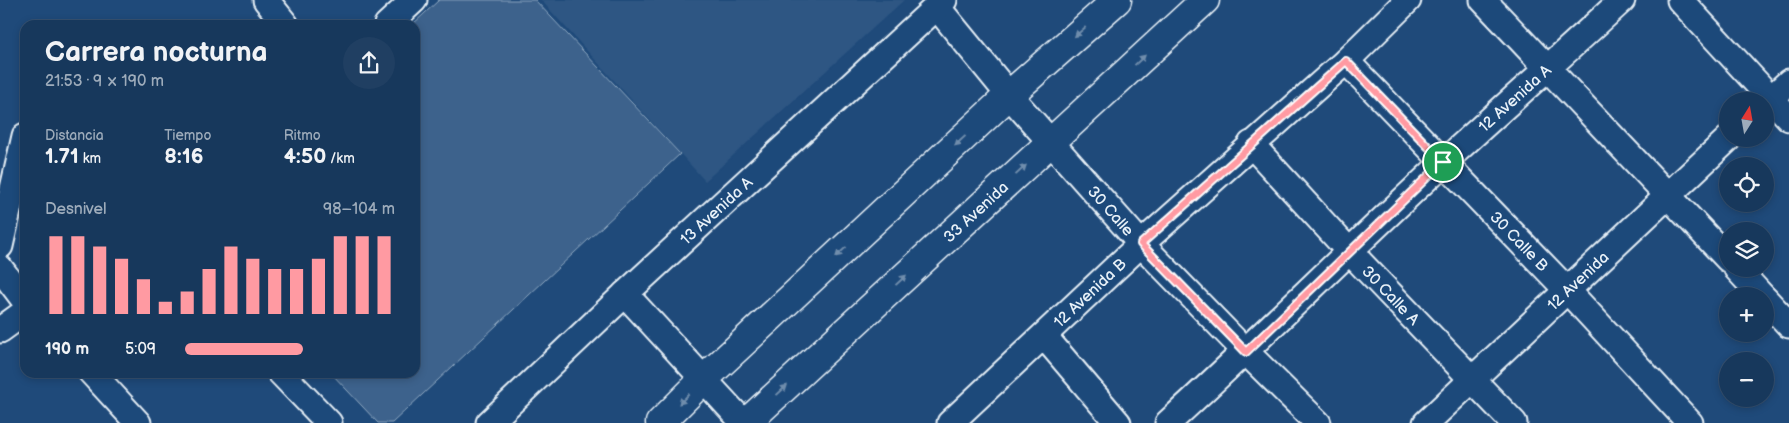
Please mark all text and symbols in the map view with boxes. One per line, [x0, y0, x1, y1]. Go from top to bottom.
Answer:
one-way arrow [1075, 26, 1087, 38]
text: Carrera nocturna [45, 36, 268, 69]
button: share [343, 37, 395, 89]
one-way arrow [1134, 54, 1146, 66]
street label: 12 Avenida A [1475, 61, 1556, 137]
text: 21:53 · 9 × 190 m [45, 72, 164, 91]
north arrow [1719, 92, 1774, 148]
map controls [1719, 92, 1774, 407]
text: Distancia [45, 127, 104, 144]
text: Tiempo [164, 127, 211, 144]
text: Ritmo [284, 127, 321, 144]
one-way arrow [954, 135, 966, 147]
pin [1422, 141, 1464, 183]
text: 1.71 [45, 144, 79, 169]
text: 8:16 [164, 144, 204, 169]
text: 4:50 [284, 144, 326, 169]
icon: arrive [1429, 148, 1457, 176]
text: km [79, 150, 101, 167]
text: /km [326, 150, 355, 167]
button: locate [1719, 157, 1774, 212]
one-way arrow [1014, 164, 1026, 176]
street label: 13 Avenida A [677, 173, 757, 249]
street label: 33 Avenida [940, 178, 1013, 247]
street label: 30 Calle [1083, 183, 1138, 241]
text: Desnivel [45, 200, 107, 219]
text: 98–104 m [323, 200, 395, 219]
street label: 30 Calle B [1485, 208, 1552, 276]
button: layers [1719, 222, 1774, 277]
one-way arrow [835, 246, 847, 258]
street label: 12 Avenida [1544, 248, 1613, 315]
street label: 12 Avenida B [1050, 255, 1131, 332]
street label: 30 Calle A [1357, 262, 1423, 330]
one-way arrow [895, 274, 907, 286]
button: + [1719, 287, 1774, 342]
text: 190 m [45, 340, 89, 359]
text: 5:09 [125, 340, 156, 359]
button: − [1719, 352, 1774, 407]
one-way arrow [775, 384, 787, 396]
one-way arrow [678, 393, 690, 405]

